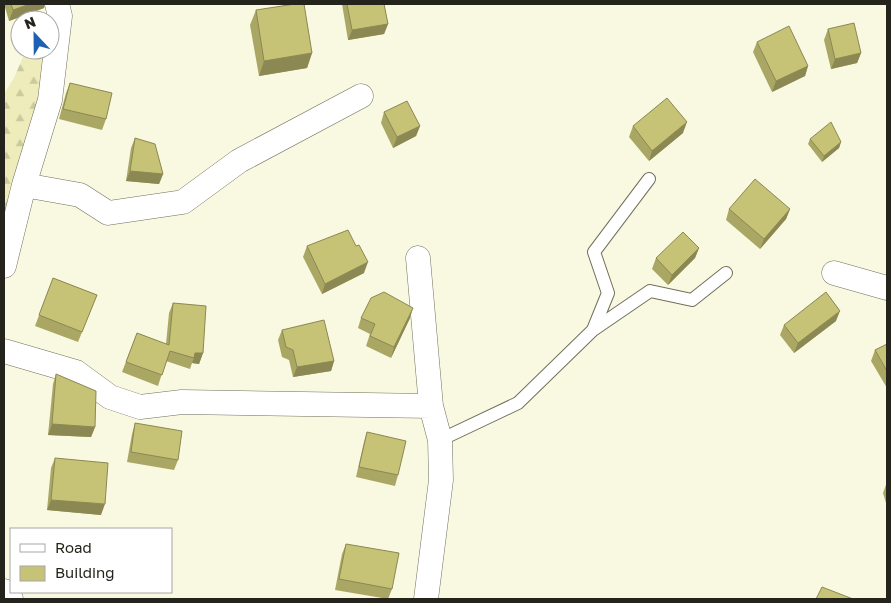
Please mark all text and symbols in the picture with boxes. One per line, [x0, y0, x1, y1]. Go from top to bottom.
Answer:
north arrow [10, 10, 60, 60]
text: N [22, 13, 38, 32]
legend [10, 528, 172, 593]
text: Road [55, 538, 92, 556]
text: Building [55, 563, 115, 581]

